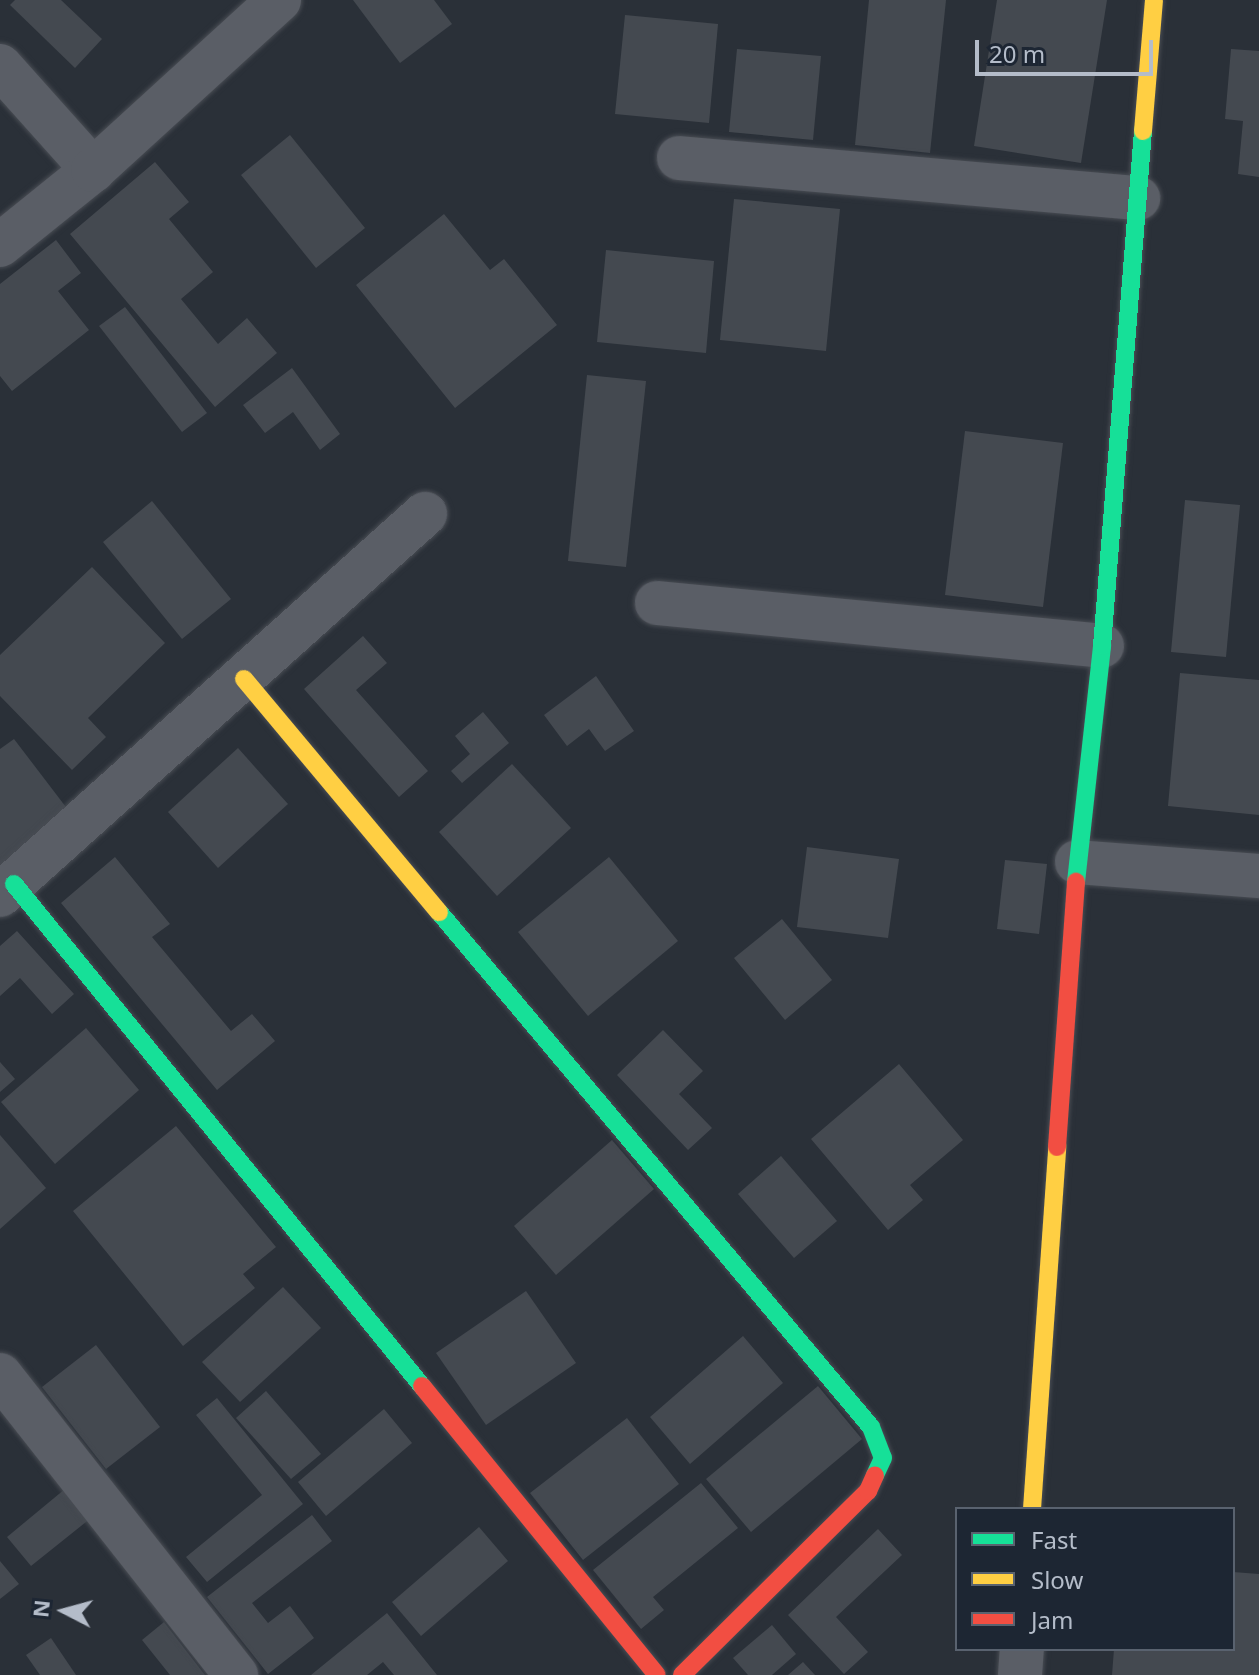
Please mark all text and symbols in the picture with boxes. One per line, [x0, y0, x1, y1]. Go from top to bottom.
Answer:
scale bar [979, 24, 1157, 74]
text: 20 m [989, 37, 1045, 70]
legend [955, 1507, 1235, 1651]
text: Fast [1031, 1523, 1077, 1556]
text: Slow [1031, 1563, 1083, 1596]
north arrow [24, 1571, 104, 1651]
text: N [24, 1598, 56, 1619]
text: Jam [1031, 1603, 1073, 1636]

